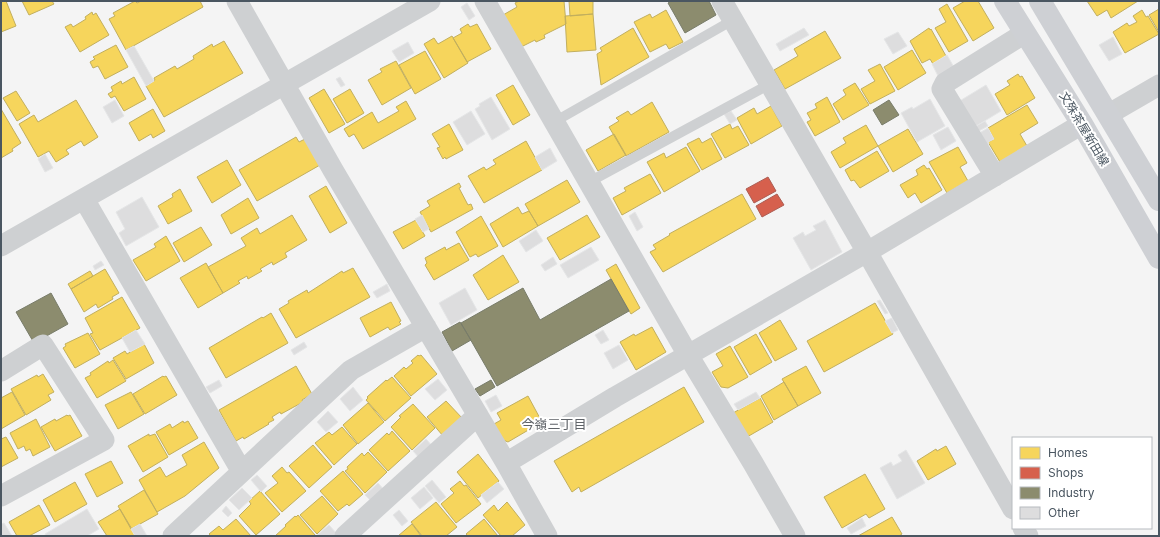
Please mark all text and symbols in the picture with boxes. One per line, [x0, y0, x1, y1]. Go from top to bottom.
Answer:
street label: 文殊茶屋新田線 [1056, 89, 1112, 169]
district label: 今嶺三丁目 [521, 416, 587, 432]
legend [1012, 437, 1152, 529]
text: Homes [1048, 445, 1088, 460]
text: Shops [1048, 465, 1084, 480]
text: Industry [1048, 485, 1095, 500]
text: Other [1048, 505, 1080, 520]

